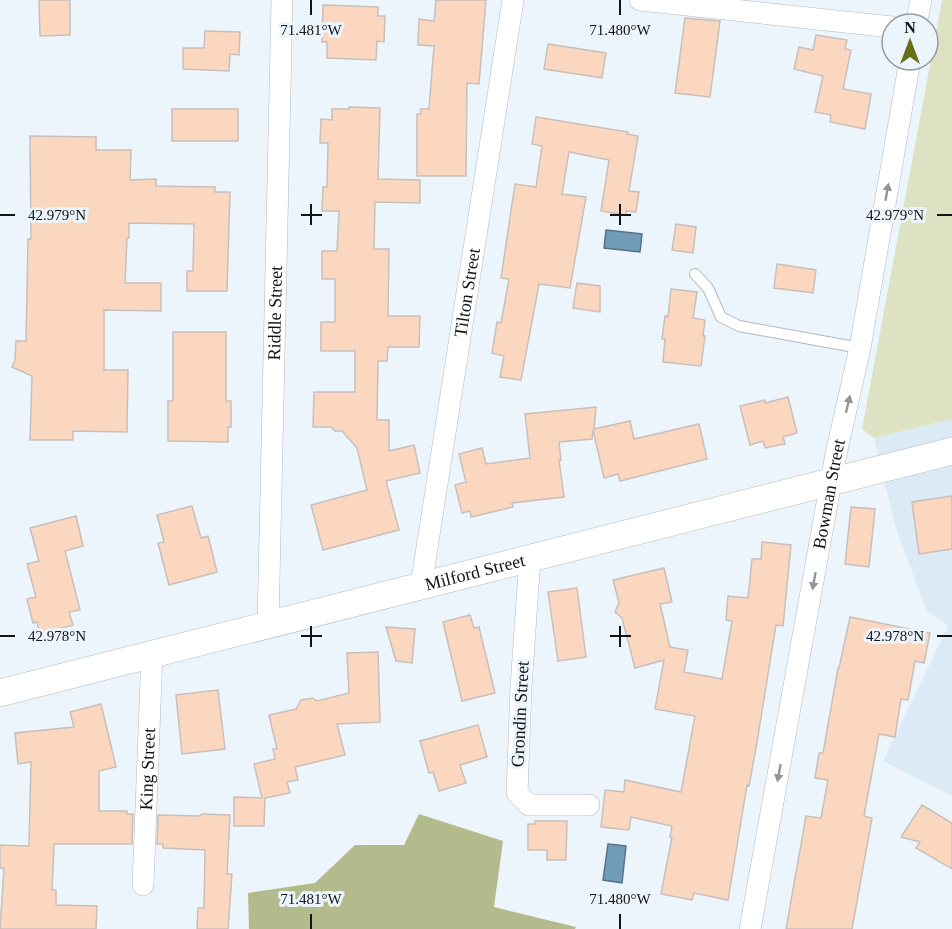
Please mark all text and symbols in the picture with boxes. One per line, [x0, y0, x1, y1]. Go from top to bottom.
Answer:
north arrow [880, 12, 940, 72]
text: N [904, 19, 916, 36]
text: 71.481°W [280, 22, 343, 38]
text: 71.480°W [589, 22, 652, 38]
one-way arrow [883, 182, 892, 201]
text: 42.979°N [28, 207, 86, 223]
text: 42.979°N [866, 207, 924, 223]
street label: Tilton Street [450, 247, 484, 339]
street label: Riddle Street [264, 266, 286, 361]
one-way arrow [844, 394, 853, 413]
street label: Bowman Street [809, 437, 849, 551]
street label: Milford Street [423, 550, 527, 595]
one-way arrow [809, 571, 818, 590]
text: 42.978°N [28, 628, 86, 644]
text: 42.978°N [866, 628, 924, 644]
street label: Grondin Street [507, 660, 533, 768]
street label: King Street [136, 727, 159, 811]
one-way arrow [774, 763, 783, 782]
text: 71.481°W [280, 891, 343, 907]
text: 71.480°W [589, 891, 652, 907]

